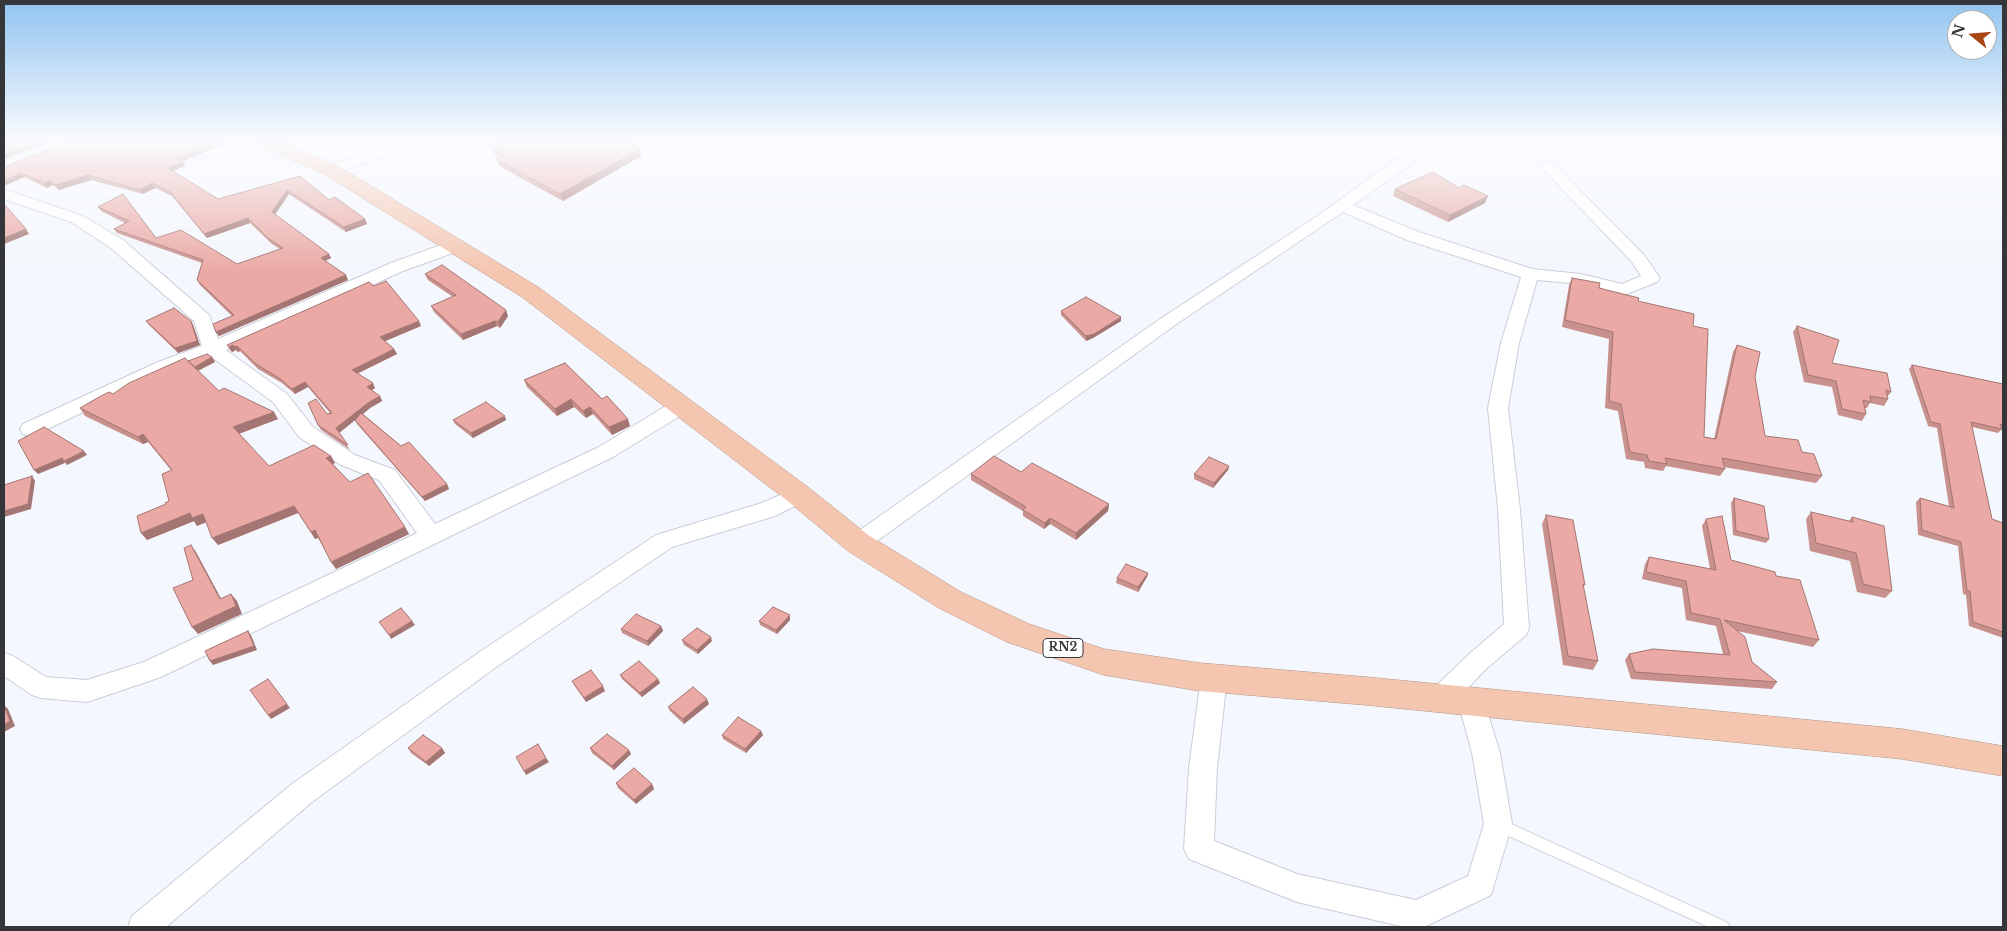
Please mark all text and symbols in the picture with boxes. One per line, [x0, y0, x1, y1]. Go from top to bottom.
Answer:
north arrow [1947, 10, 1997, 60]
text: N [1948, 22, 1969, 40]
road number: RN2 [1043, 638, 1083, 658]

